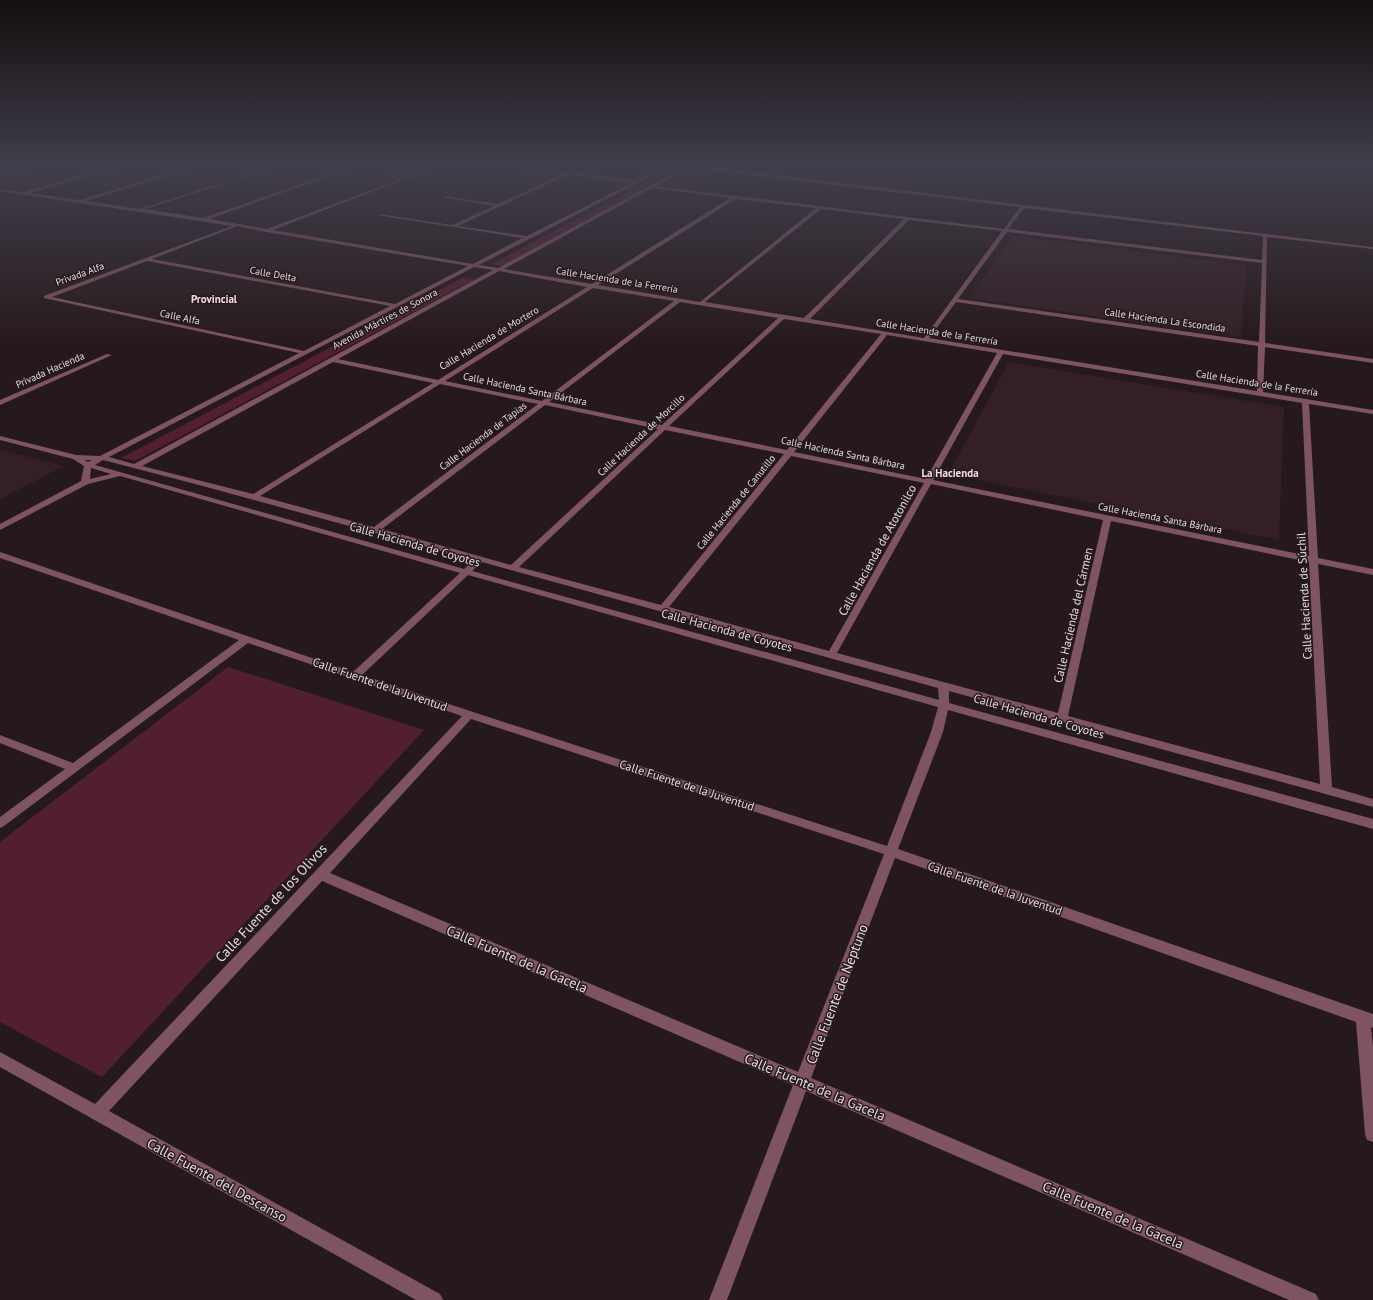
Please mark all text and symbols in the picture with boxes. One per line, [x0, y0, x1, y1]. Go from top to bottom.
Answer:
street label: Privada Alfa [54, 259, 106, 289]
street label: Calle Delta [249, 264, 297, 284]
street label: Calle Hacienda de la Ferrería [555, 264, 679, 296]
street label: Avenida Mártires de Sonora [330, 286, 440, 352]
district label: Provincial [191, 292, 238, 306]
street label: Calle Hacienda de Mortero [437, 303, 541, 373]
street label: Calle Hacienda La Escondida [1104, 305, 1226, 335]
street label: Calle Alfa [159, 306, 201, 328]
street label: Calle Hacienda de la Ferrería [875, 316, 999, 348]
street label: Privada Hacienda [14, 349, 86, 391]
street label: Calle Hacienda de la Ferrería [1195, 367, 1319, 399]
street label: Calle Hacienda Santa Bárbara [462, 370, 588, 408]
street label: Calle Hacienda de Morcillo [595, 391, 687, 479]
street label: Calle Hacienda de Tapias [437, 399, 529, 473]
street label: Calle Hacienda Santa Bárbara [780, 434, 906, 472]
street label: Calle Hacienda de Canutillo [694, 452, 778, 552]
district label: La Hacienda [921, 466, 979, 480]
street label: Calle Hacienda de Atotonilco [835, 482, 919, 618]
street label: Calle Hacienda Santa Bárbara [1097, 500, 1223, 536]
street label: Calle Hacienda de Coyotes [348, 518, 482, 570]
street label: Calle Hacienda de Súchil [1293, 532, 1315, 660]
street label: Calle Hacienda del Cármen [1050, 546, 1096, 684]
street label: Calle Hacienda de Coyotes [660, 605, 794, 655]
street label: Calle Fuente de la Juventud [311, 654, 449, 714]
street label: Calle Hacienda de Coyotes [972, 690, 1106, 742]
street label: Calle Fuente de la Juventud [618, 756, 756, 814]
street label: Calle Fuente de los Olivos [211, 840, 331, 966]
street label: Calle Fuente de la Juventud [926, 858, 1064, 918]
street label: Calle Fuente de la Gacela [444, 921, 590, 997]
street label: Calle Fuente de Neptuno [802, 921, 872, 1067]
street label: Calle Fuente de la Gacela [742, 1049, 888, 1125]
street label: Calle Fuente del Descanso [144, 1134, 290, 1226]
street label: Calle Fuente de la Gacela [1040, 1177, 1186, 1253]

